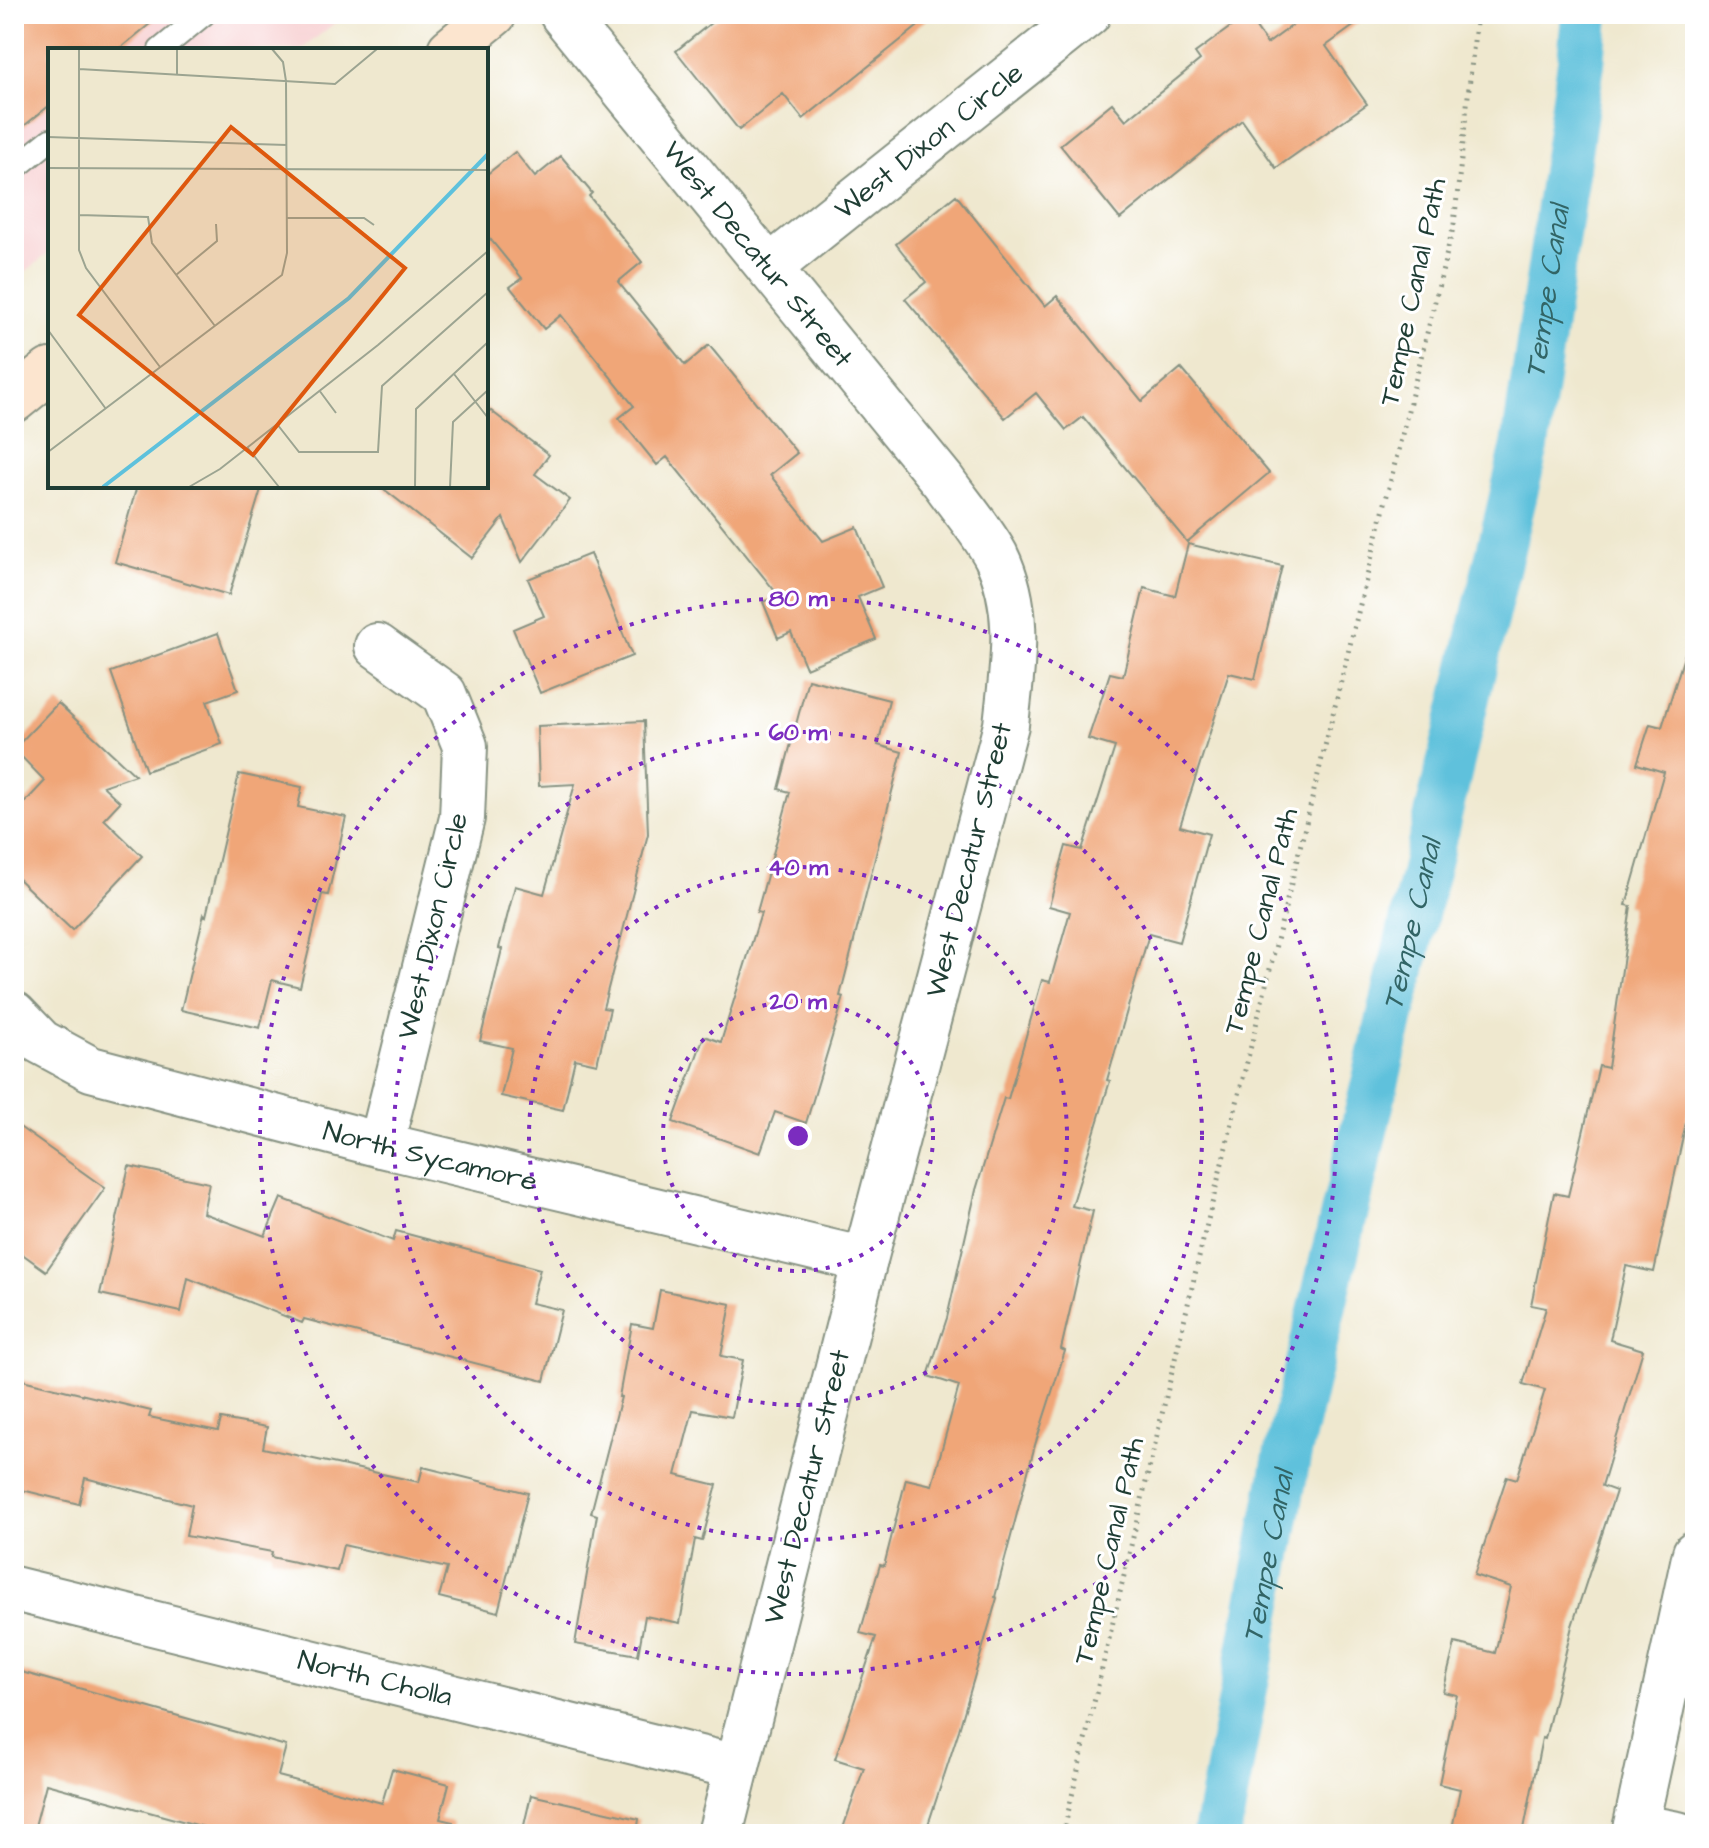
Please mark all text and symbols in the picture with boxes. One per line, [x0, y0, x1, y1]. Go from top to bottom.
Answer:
inset map [48, 48, 488, 488]
street label: West Dixon Circle [826, 54, 1031, 228]
street label: West Decatur Street [654, 133, 863, 376]
street label: Tempe Canal Path [1370, 175, 1456, 409]
water label: Tempe Canal [1514, 199, 1581, 381]
text: 80 m [769, 582, 828, 616]
text: 60 m [769, 716, 828, 750]
street label: West Decatur Street [916, 718, 1022, 1001]
street label: Tempe Canal Path [1214, 804, 1308, 1038]
street label: West Dixon Circle [388, 809, 478, 1043]
water label: Tempe Canal [1372, 832, 1453, 1015]
text: 40 m [768, 851, 828, 885]
text: 20 m [768, 985, 827, 1019]
street label: North Sycamore [319, 1111, 541, 1201]
centre of rings [784, 1122, 812, 1150]
street label: West Decatur Street [754, 1345, 860, 1628]
street label: Tempe Canal Path [1064, 1434, 1154, 1668]
water label: Tempe Canal [1232, 1464, 1306, 1646]
street label: North Cholla [294, 1640, 456, 1716]

